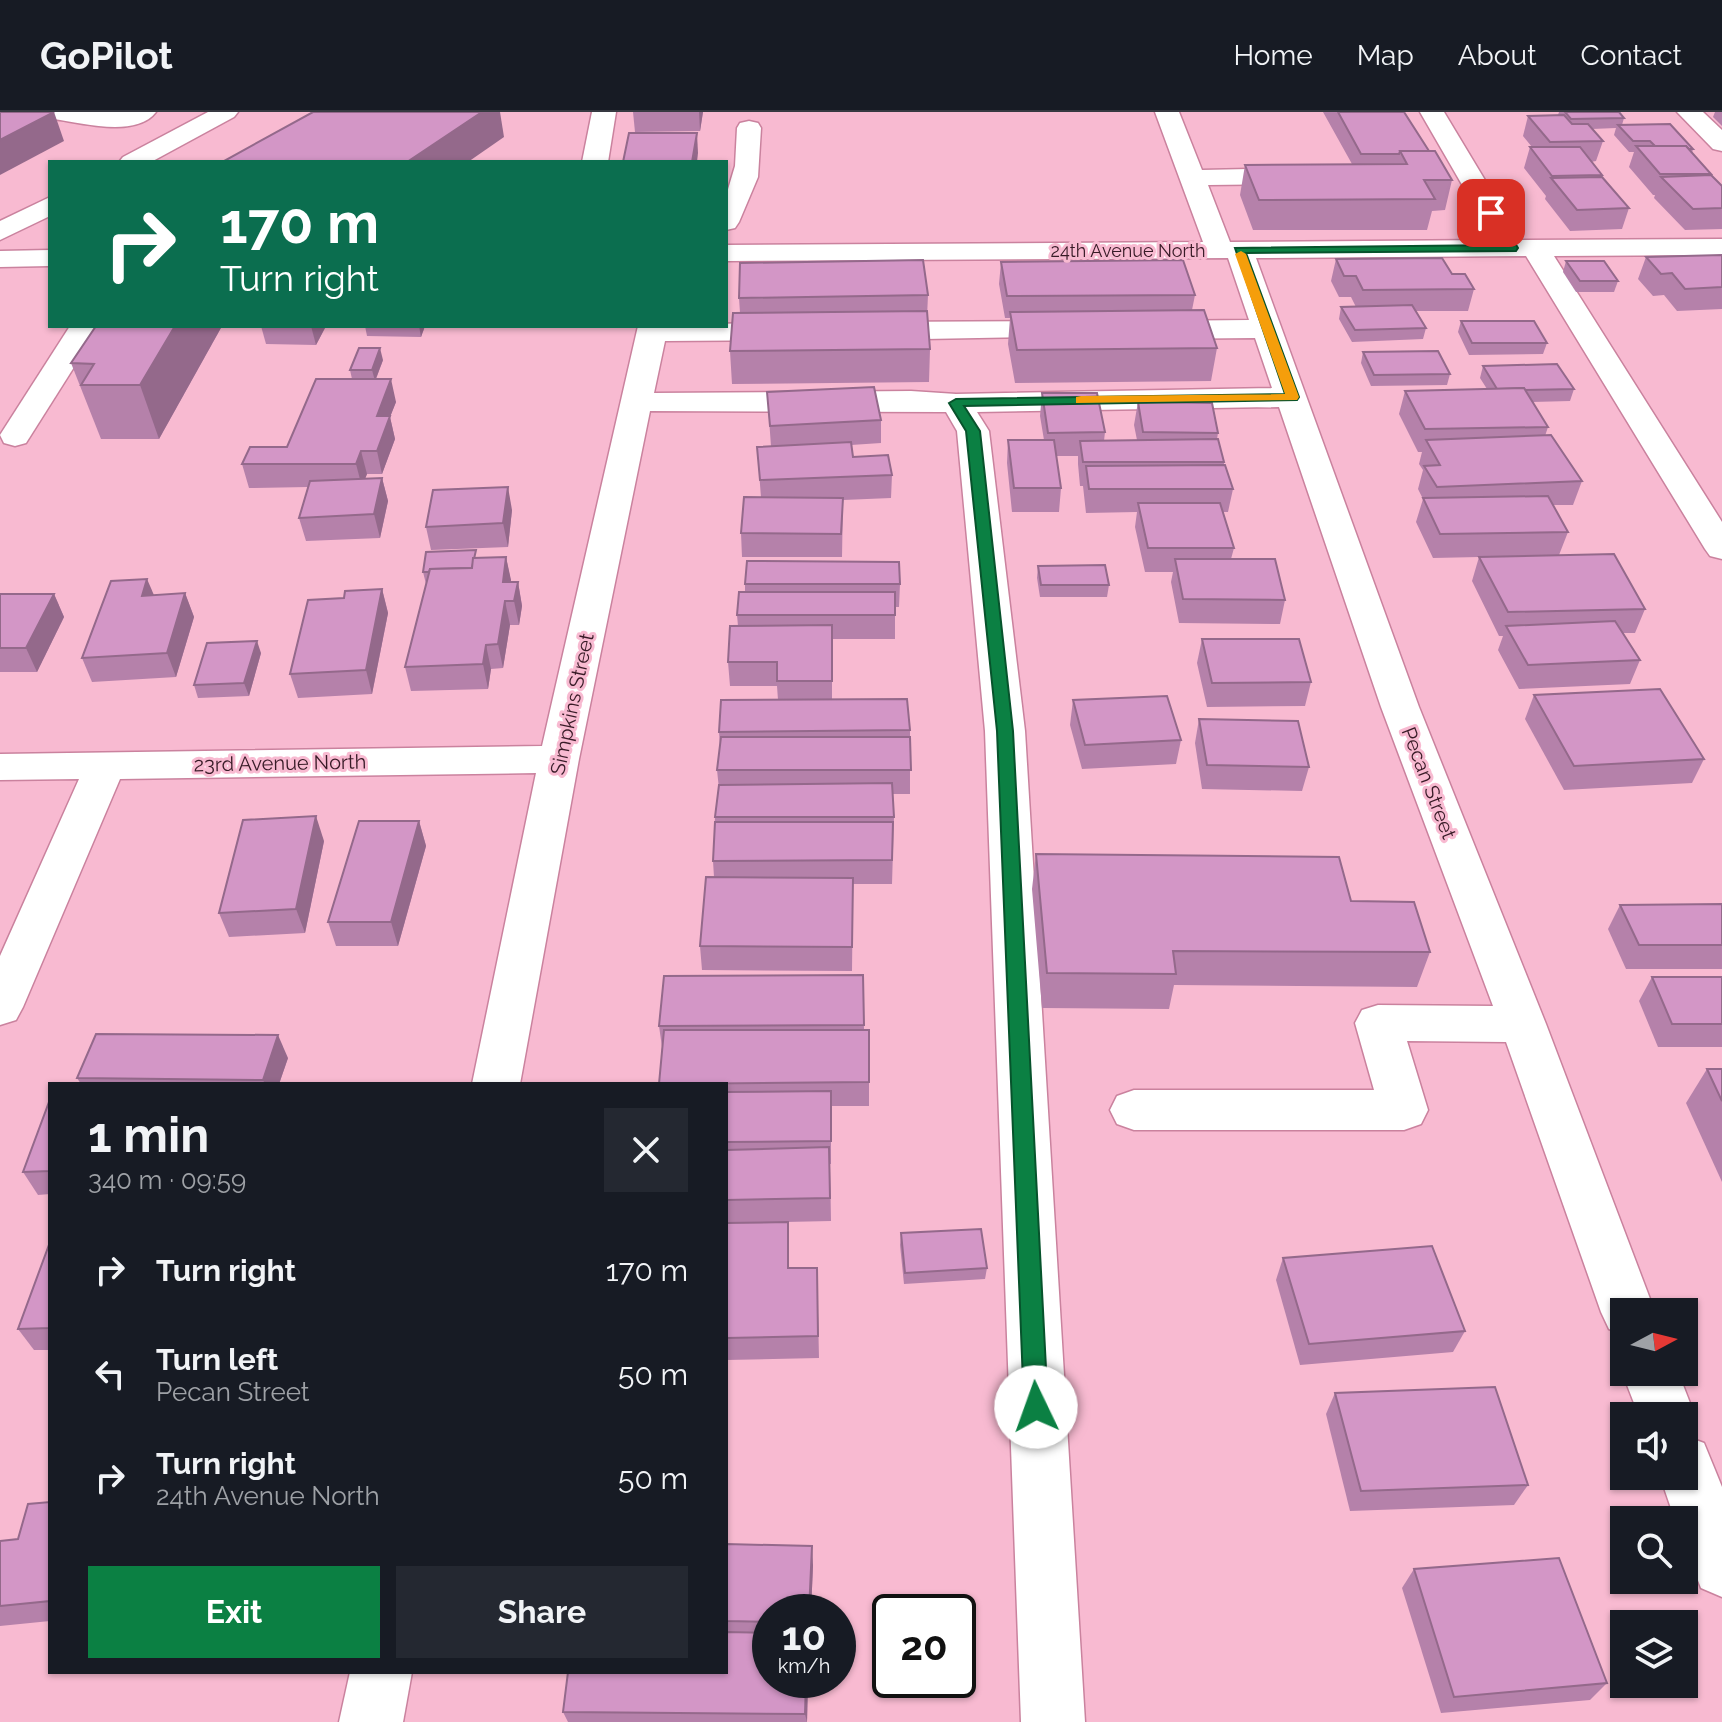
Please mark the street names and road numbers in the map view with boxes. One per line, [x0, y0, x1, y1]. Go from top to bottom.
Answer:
street label: 24th Avenue North [1051, 240, 1205, 261]
street label: Simpkins Street [545, 631, 599, 777]
street label: Pecan Street [1397, 724, 1461, 843]
street label: 23rd Avenue North [194, 749, 366, 777]

